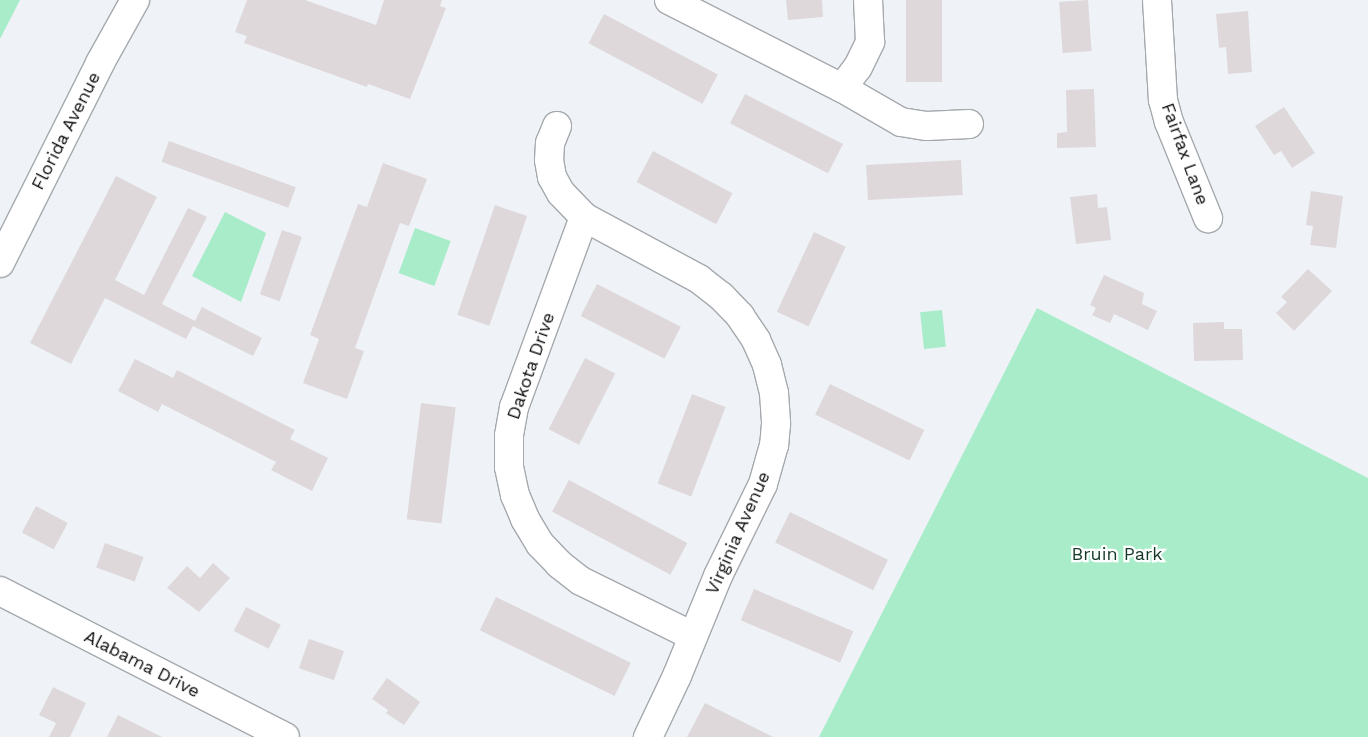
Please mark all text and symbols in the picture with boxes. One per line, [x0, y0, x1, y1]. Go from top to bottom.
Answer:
street label: Florida Avenue [27, 68, 105, 194]
street label: Fairfax Lane [1156, 100, 1214, 208]
street label: Dakota Drive [503, 309, 559, 423]
street label: Virginia Avenue [701, 468, 775, 598]
park label: Bruin Park [1072, 543, 1162, 565]
street label: Alabama Drive [80, 625, 204, 703]

